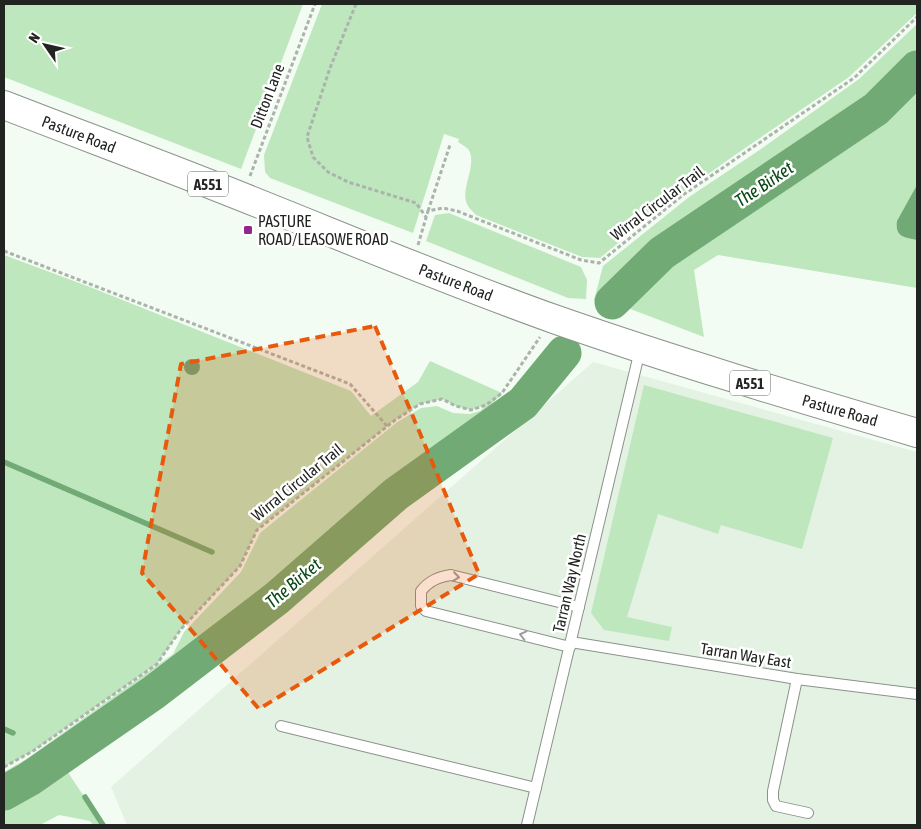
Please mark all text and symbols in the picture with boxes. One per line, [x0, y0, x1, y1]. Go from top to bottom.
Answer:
north arrow [20, 20, 70, 70]
text: N [25, 30, 43, 46]
street label: Ditton Lane [246, 61, 288, 131]
street label: Pasture Road [40, 112, 118, 156]
water label: The Birket [731, 156, 798, 211]
street label: Wirral Circular Trail [607, 162, 708, 244]
road number: A551 [188, 172, 228, 196]
place label: PASTURE ROAD/LEASOWE ROAD [258, 212, 389, 248]
marker: PASTURE ROAD/LEASOWE ROAD [242, 224, 254, 236]
street label: Pasture Road [417, 260, 495, 304]
road number: A551 [730, 370, 770, 396]
street label: Pasture Road [800, 391, 880, 429]
street label: Wirral Circular Trail [248, 439, 347, 524]
street label: Tarran Way North [549, 532, 590, 635]
water label: The Birket [261, 553, 326, 612]
one-way arrow [452, 571, 461, 581]
one-way arrow [519, 631, 527, 641]
street label: Tarran Way East [699, 639, 793, 672]

